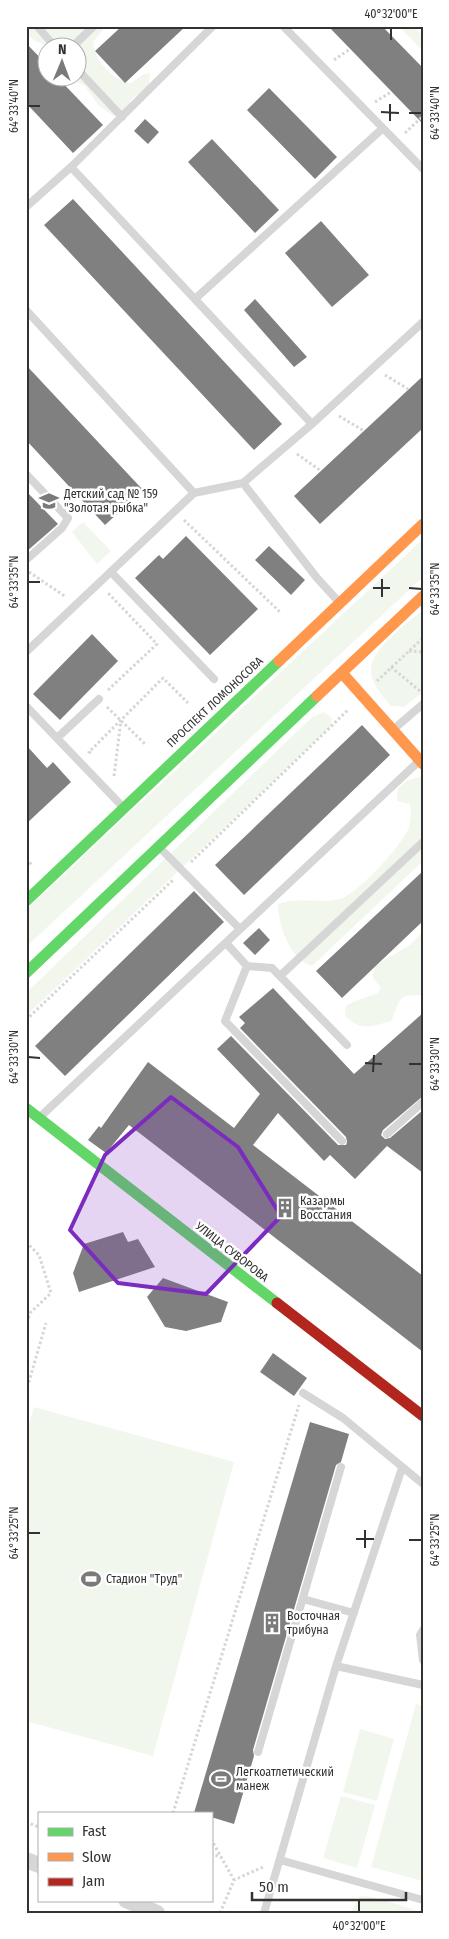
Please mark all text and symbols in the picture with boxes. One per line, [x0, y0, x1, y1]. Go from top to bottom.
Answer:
text: 40°32'00"E [364, 7, 418, 21]
north arrow [38, 38, 88, 88]
text: N [58, 41, 67, 58]
text: 64°33'40"N [7, 79, 21, 133]
text: 64°33'40"N [428, 86, 442, 140]
place label: Детский сад № 159 "Золотая рыбка" [63, 487, 158, 515]
school or university icon: Детский сад № 159 "Золотая рыбка" [38, 490, 60, 512]
text: 64°33'35"N [7, 555, 21, 609]
text: 64°33'35"N [428, 562, 442, 616]
street label: ПРОСПЕКТ ЛОМОНОСОВА [164, 653, 266, 750]
text: 64°33'30"N [7, 1030, 21, 1084]
text: 64°33'30"N [428, 1037, 442, 1091]
place label: Казармы Восстания [300, 1194, 352, 1222]
building icon: Казармы Восстания [274, 1197, 296, 1219]
street label: УЛИЦА СУВОРОВА [192, 1219, 272, 1285]
text: 64°33'25"N [7, 1507, 21, 1559]
text: 64°33'25"N [428, 1514, 442, 1566]
sports icon: Стадион "Труд" [80, 1568, 102, 1590]
place label: Стадион "Труд" [106, 1572, 182, 1586]
place label: Восточная трибуна [287, 1609, 340, 1637]
building icon: Восточная трибуна [261, 1612, 283, 1634]
place label: Легкоатлетический манеж [236, 1765, 334, 1793]
sports icon: Легкоатлетический манеж [210, 1768, 232, 1790]
legend [38, 1812, 212, 1902]
text: Fast [82, 1822, 106, 1840]
text: Slow [82, 1848, 111, 1866]
scale bar [252, 1869, 405, 1901]
text: Jam [82, 1872, 105, 1890]
text: 50 m [259, 1878, 289, 1896]
text: 40°32'00"E [332, 1919, 386, 1933]

